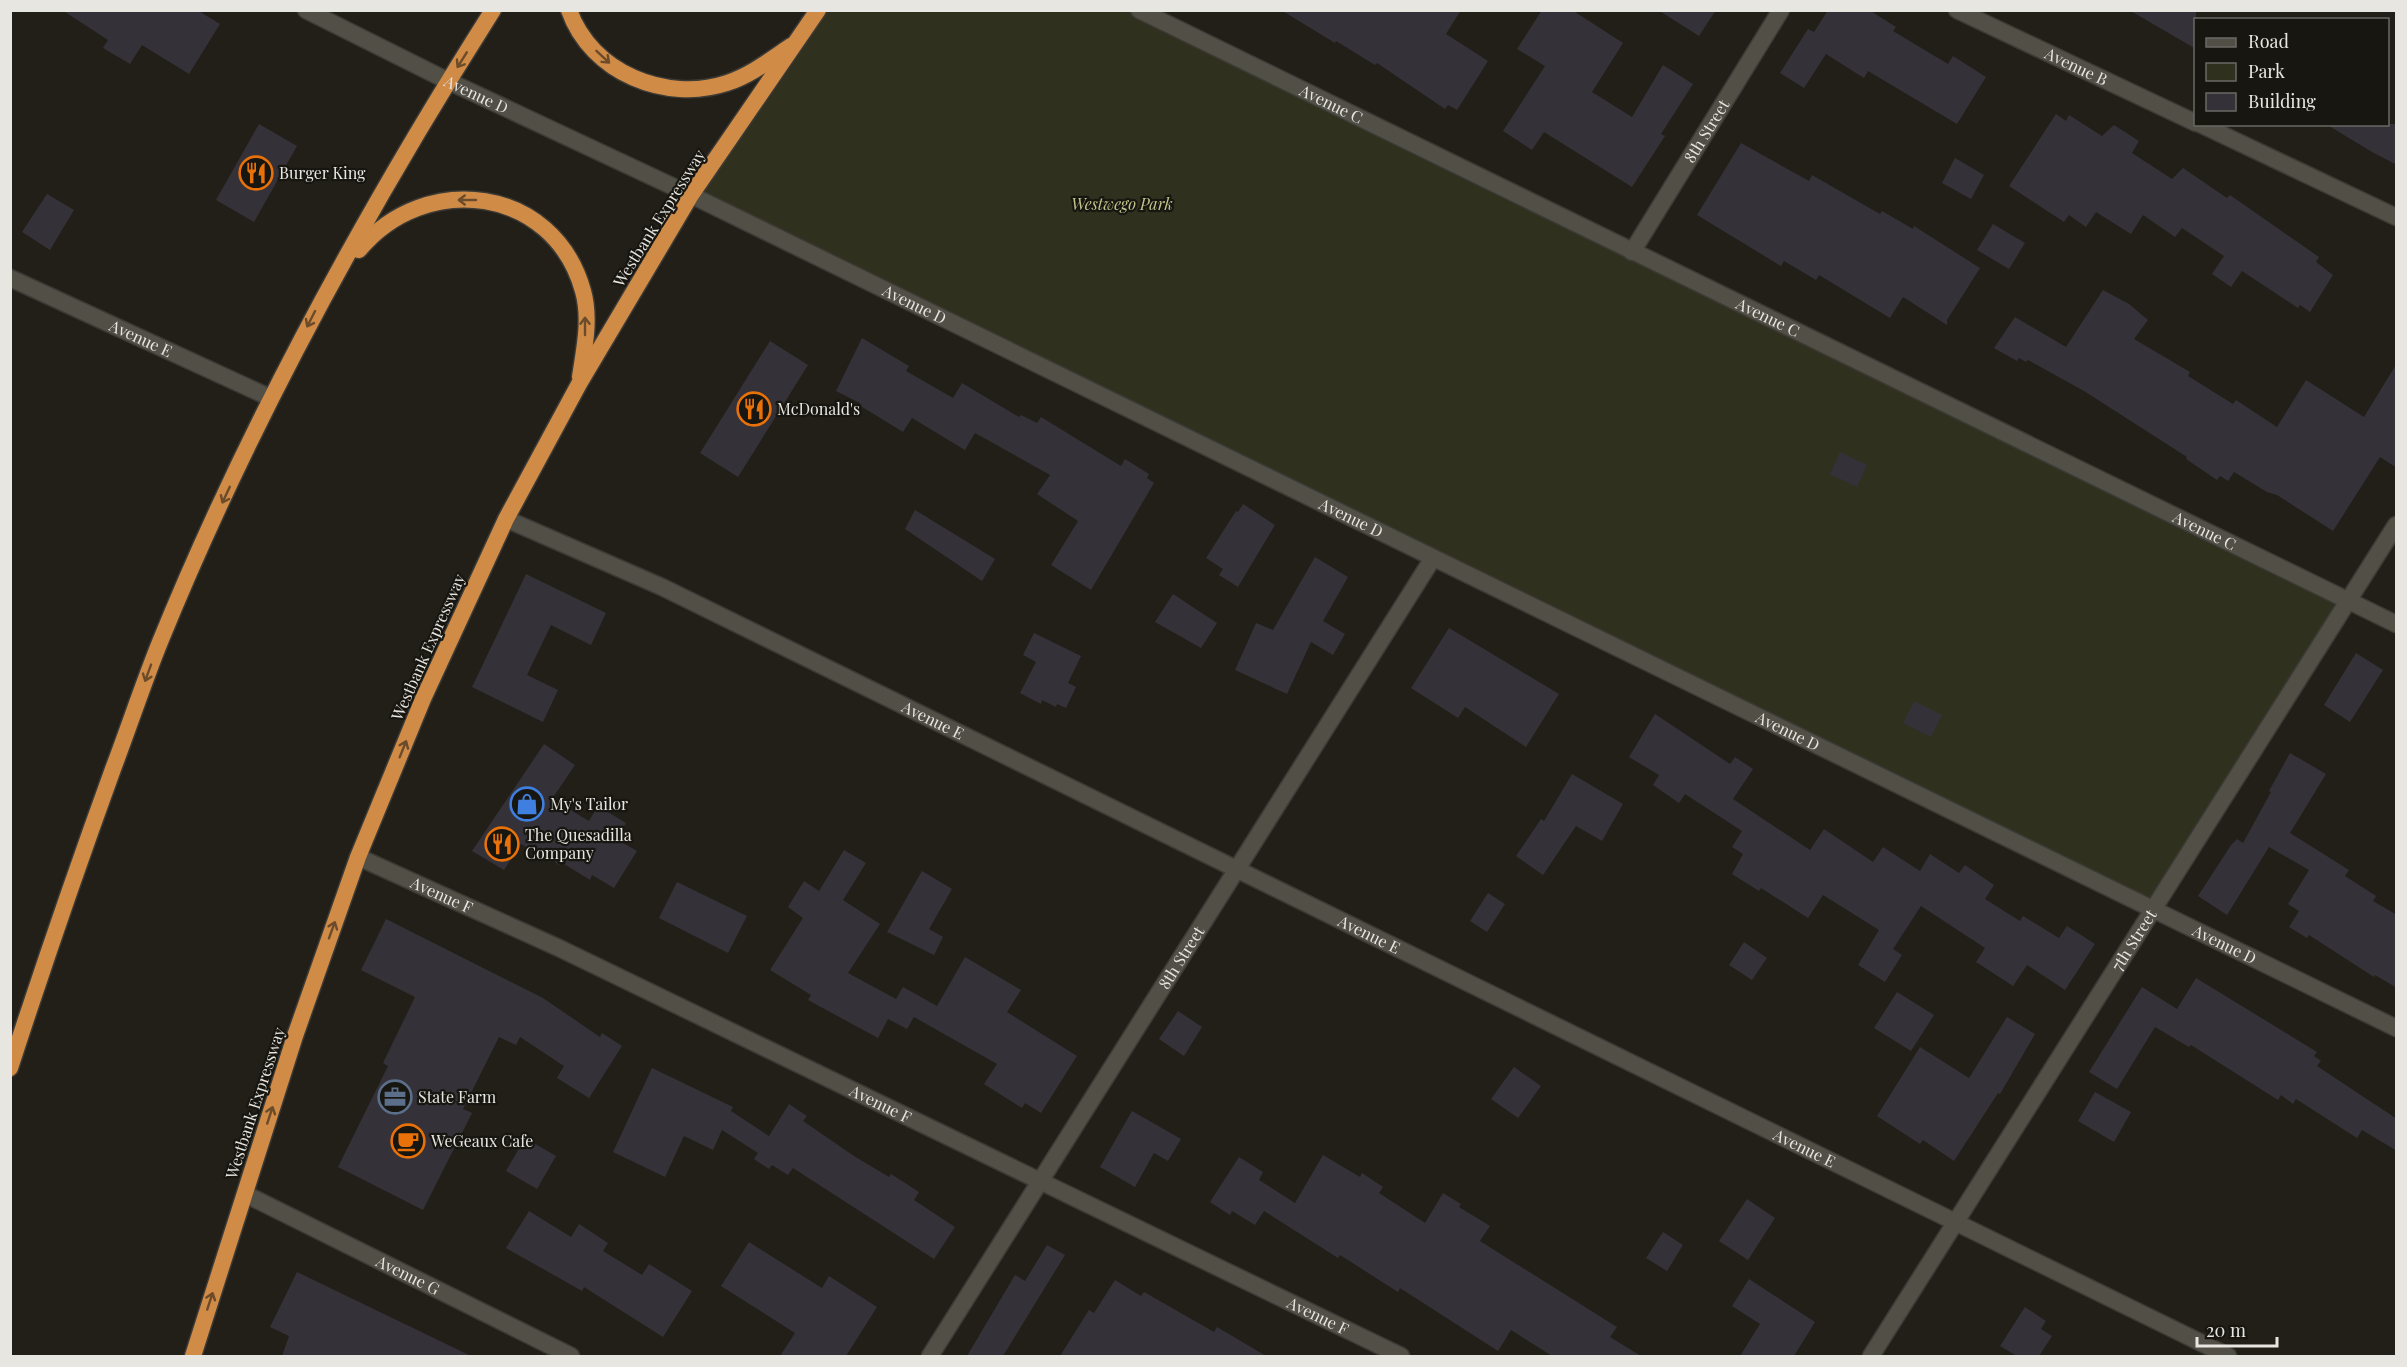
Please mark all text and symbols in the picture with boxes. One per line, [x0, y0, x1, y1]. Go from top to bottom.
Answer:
legend [2194, 18, 2389, 126]
text: Road [2248, 29, 2289, 53]
street label: Avenue B [2041, 42, 2111, 90]
one-way arrow [595, 50, 610, 64]
one-way arrow [455, 51, 467, 68]
text: Park [2248, 59, 2285, 83]
street label: Avenue D [440, 69, 512, 118]
street label: Avenue C [1296, 79, 1367, 128]
text: Building [2248, 89, 2316, 113]
street label: 8th Street [1679, 95, 1734, 166]
street label: Westbank Expressway [607, 145, 709, 291]
restaurant icon: Burger King [238, 155, 274, 191]
place label: Burger King [279, 162, 366, 183]
park label: Westwego Park [1071, 193, 1173, 214]
one-way arrow [457, 194, 477, 206]
street label: Avenue D [879, 279, 950, 328]
street label: Avenue C [1732, 292, 1803, 341]
one-way arrow [305, 310, 317, 328]
street label: Avenue E [105, 314, 176, 361]
one-way arrow [579, 317, 591, 337]
restaurant icon: McDonald's [736, 391, 772, 427]
place label: McDonald's [777, 398, 860, 419]
one-way arrow [219, 485, 231, 503]
street label: Avenue D [1315, 492, 1387, 542]
street label: Avenue C [2169, 505, 2240, 554]
street label: Westbank Expressway [385, 570, 469, 724]
one-way arrow [142, 664, 153, 682]
street label: Avenue E [898, 695, 968, 744]
street label: Avenue D [1752, 706, 1823, 755]
one-way arrow [398, 740, 409, 758]
shop icon: My's Tailor [509, 786, 545, 822]
place label: My's Tailor [550, 793, 628, 814]
place label: The Quesadilla Company [525, 824, 632, 863]
restaurant icon: The Quesadilla Company [484, 826, 520, 862]
street label: Avenue F [407, 871, 476, 918]
street label: 7th Street [2106, 905, 2161, 974]
street label: Avenue E [1334, 909, 1404, 958]
street label: Avenue D [2189, 919, 2260, 968]
one-way arrow [328, 921, 339, 940]
street label: 8th Street [1153, 922, 1209, 993]
street label: Westbank Expressway [220, 1024, 289, 1182]
office icon: State Farm [377, 1079, 413, 1115]
street label: Avenue F [846, 1079, 915, 1127]
place label: State Farm [418, 1086, 496, 1107]
one-way arrow [265, 1106, 276, 1125]
cafe icon: WeGeaux Cafe [390, 1123, 426, 1159]
street label: Avenue E [1769, 1123, 1839, 1172]
place label: WeGeaux Cafe [430, 1130, 533, 1151]
street label: Avenue G [372, 1250, 443, 1299]
street label: Avenue F [1283, 1291, 1352, 1339]
one-way arrow [206, 1292, 217, 1311]
scale bar [2197, 1310, 2276, 1348]
text: 20 m [2206, 1318, 2246, 1342]

